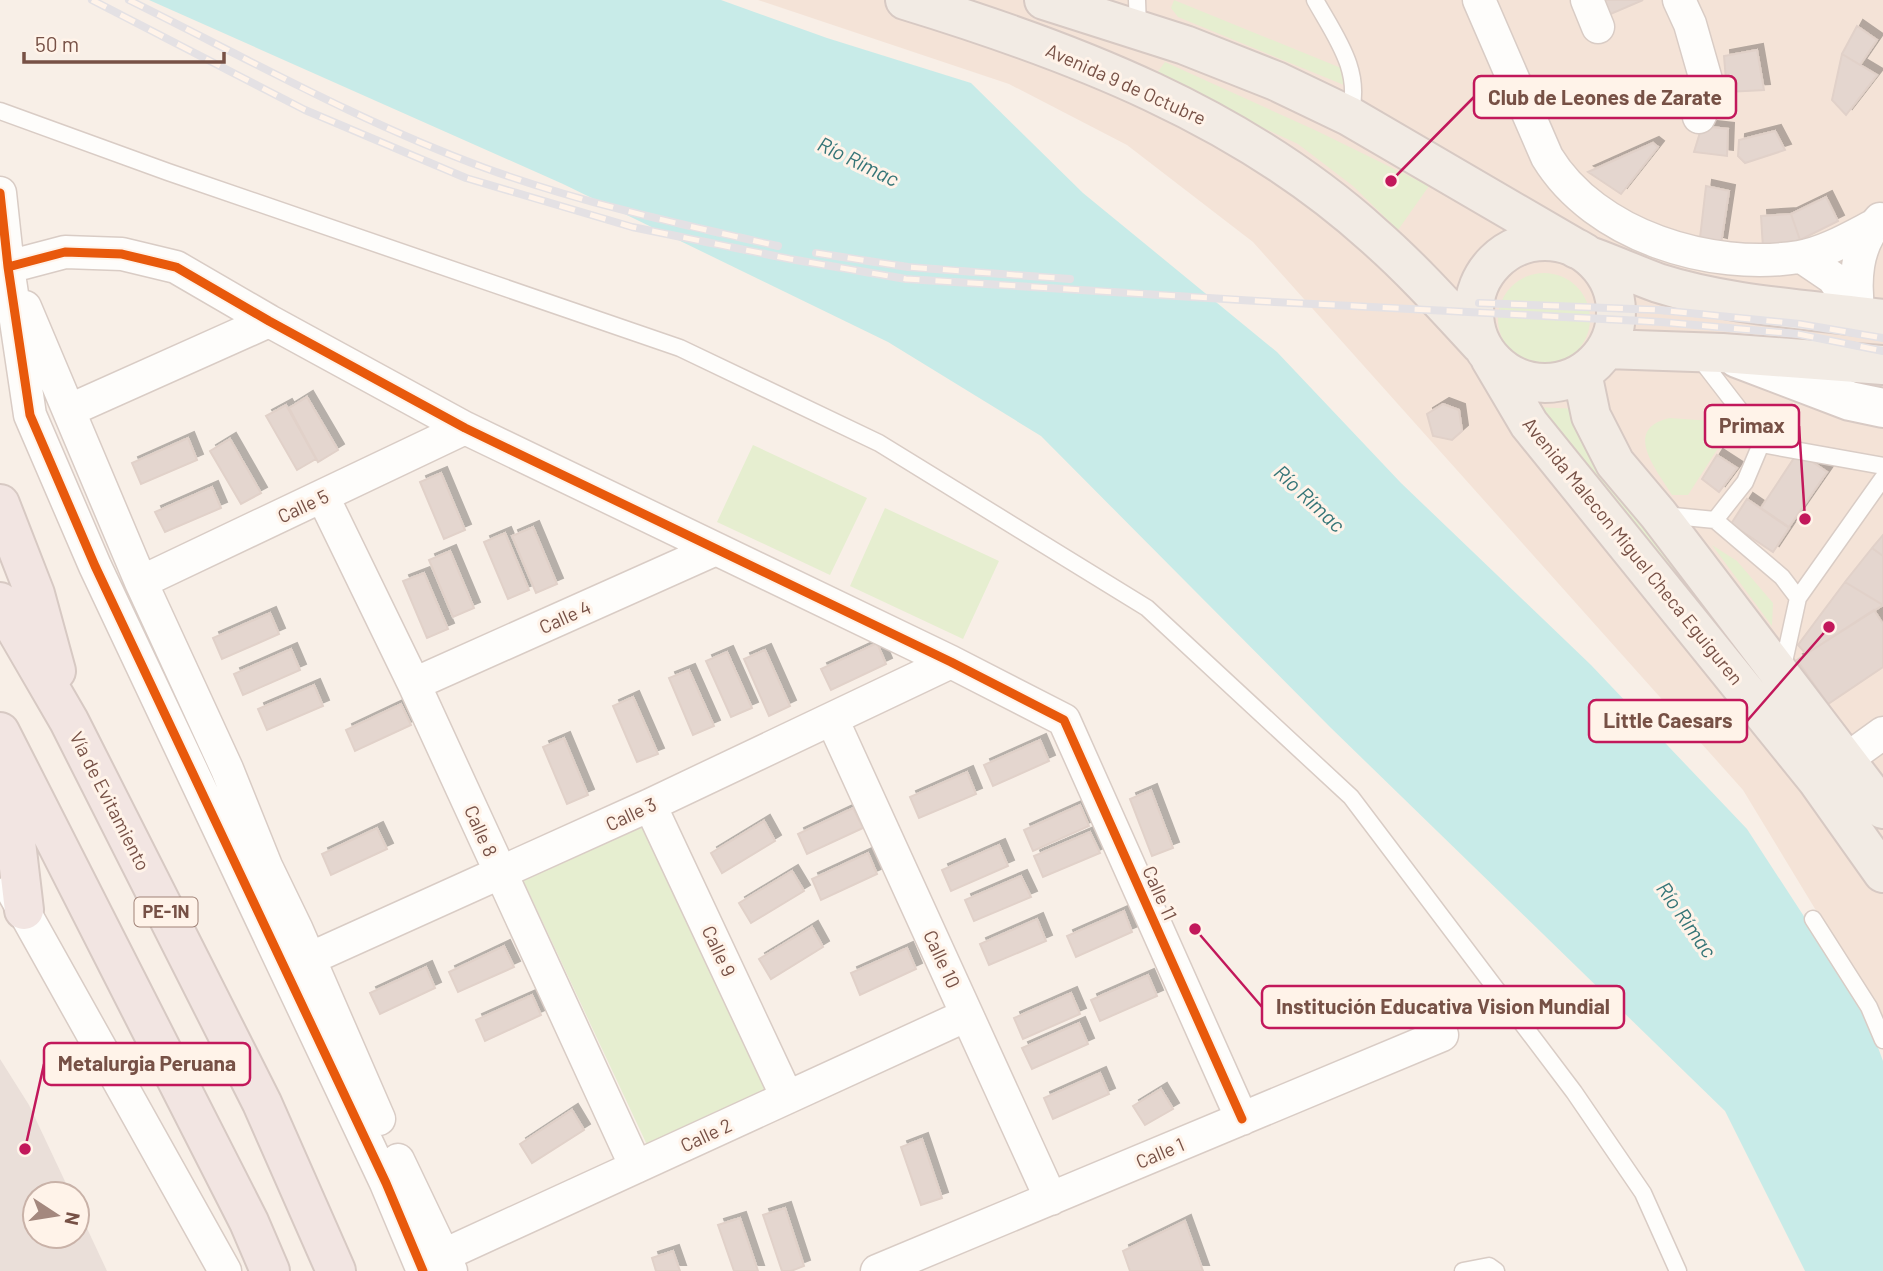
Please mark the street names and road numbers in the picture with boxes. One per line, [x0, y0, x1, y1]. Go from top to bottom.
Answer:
street label: Avenida 9 de Octubre [1043, 38, 1210, 129]
street label: Avenida Malecon Miguel Checa Eguiguren [1518, 412, 1748, 689]
street label: Calle 5 [274, 484, 332, 527]
street label: Calle 4 [535, 595, 594, 638]
street label: Vía de Evitamiento [65, 727, 155, 874]
street label: Calle 3 [602, 792, 660, 835]
street label: Calle 8 [460, 802, 503, 860]
street label: Calle 11 [1138, 862, 1183, 924]
road number: PE-1N [134, 897, 198, 926]
street label: Calle 9 [698, 922, 741, 980]
street label: Calle 10 [919, 926, 966, 991]
street label: Calle 2 [676, 1113, 735, 1156]
street label: Calle 1 [1132, 1132, 1188, 1173]

